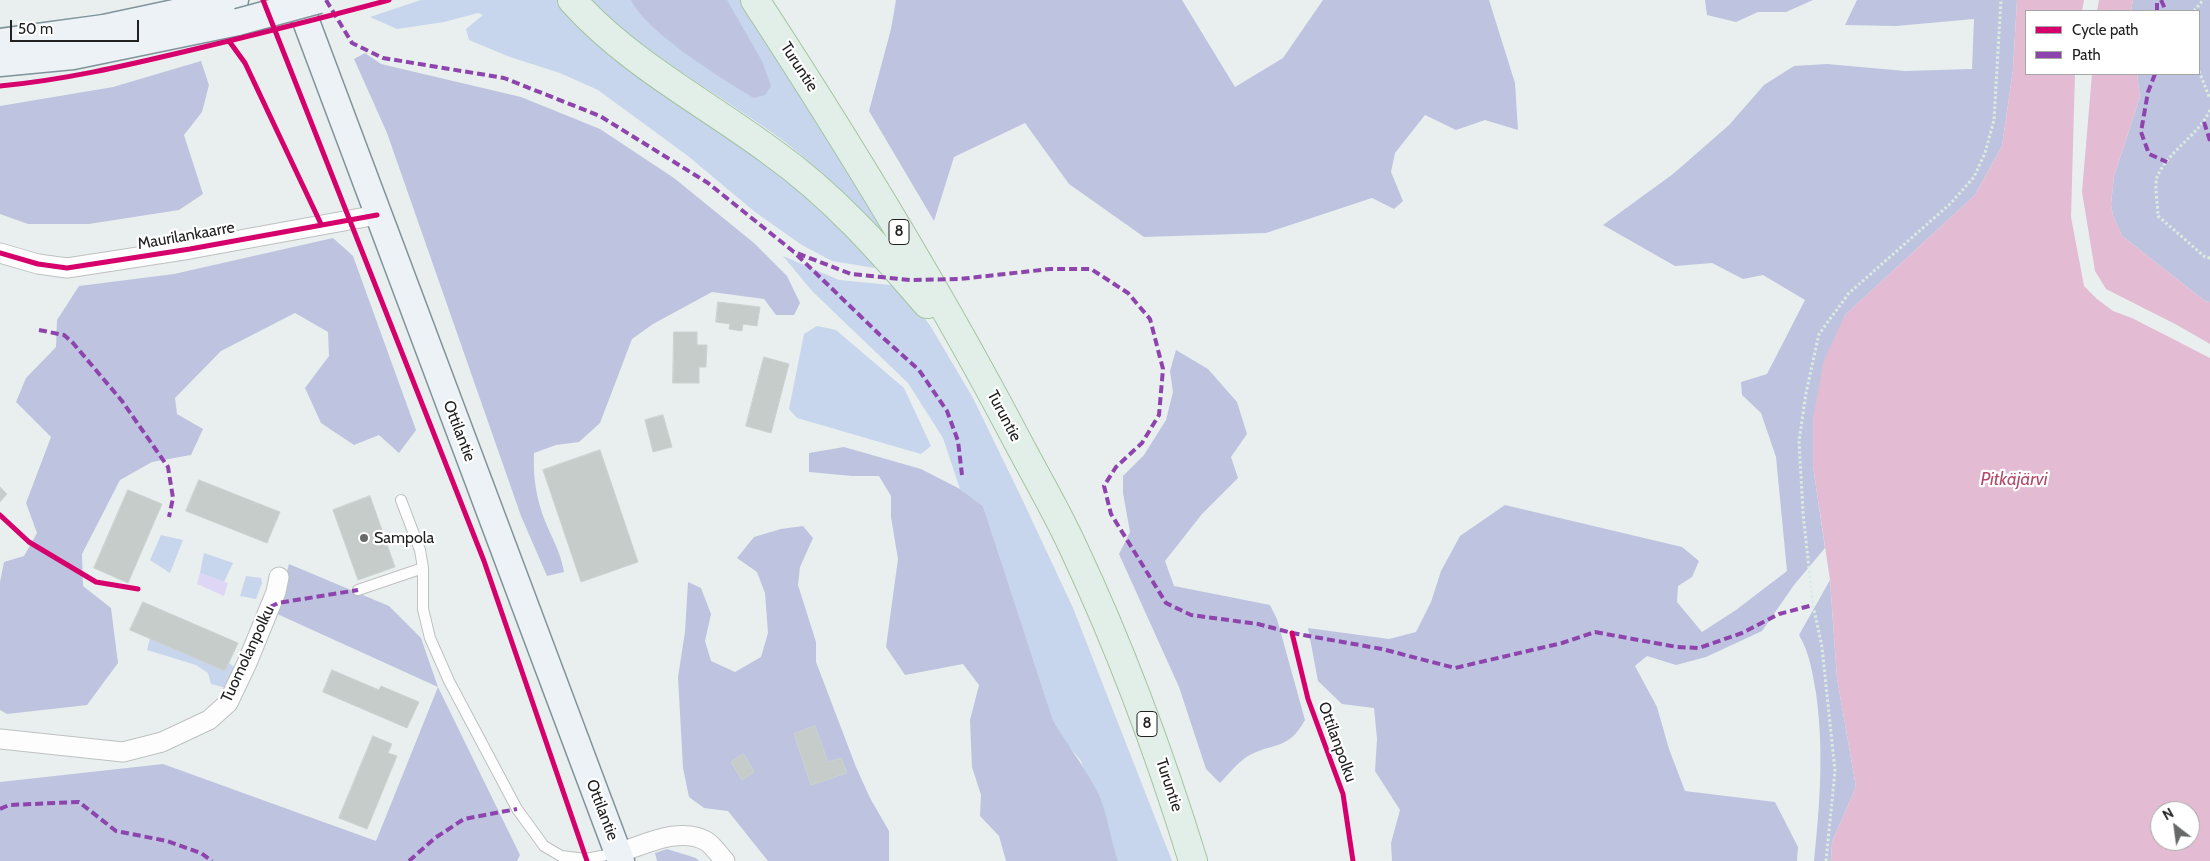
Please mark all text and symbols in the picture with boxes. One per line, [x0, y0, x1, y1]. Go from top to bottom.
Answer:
scale bar [12, 10, 141, 42]
legend [2025, 10, 2200, 75]
text: 50 m [18, 20, 53, 38]
text: Cycle path [2072, 21, 2138, 39]
street label: Turuntie [776, 39, 822, 95]
text: Path [2072, 46, 2101, 64]
street label: Maurilankaarre [136, 218, 236, 254]
road number: 8 [889, 220, 909, 244]
street label: Turuntie [983, 387, 1025, 445]
street label: Ottilantie [439, 398, 479, 464]
water label: Pitkäjärvi [1980, 469, 2048, 491]
place label: Sampola [374, 528, 434, 548]
marker: Sampola [358, 532, 370, 544]
street label: Tuomolanpolku [217, 603, 279, 705]
street label: Ottilanpolku [1314, 699, 1360, 785]
road number: 8 [1137, 712, 1157, 736]
street label: Turuntie [1151, 756, 1187, 814]
street label: Ottilantie [582, 777, 622, 843]
north arrow [2150, 801, 2200, 851]
text: N [2159, 804, 2177, 824]

